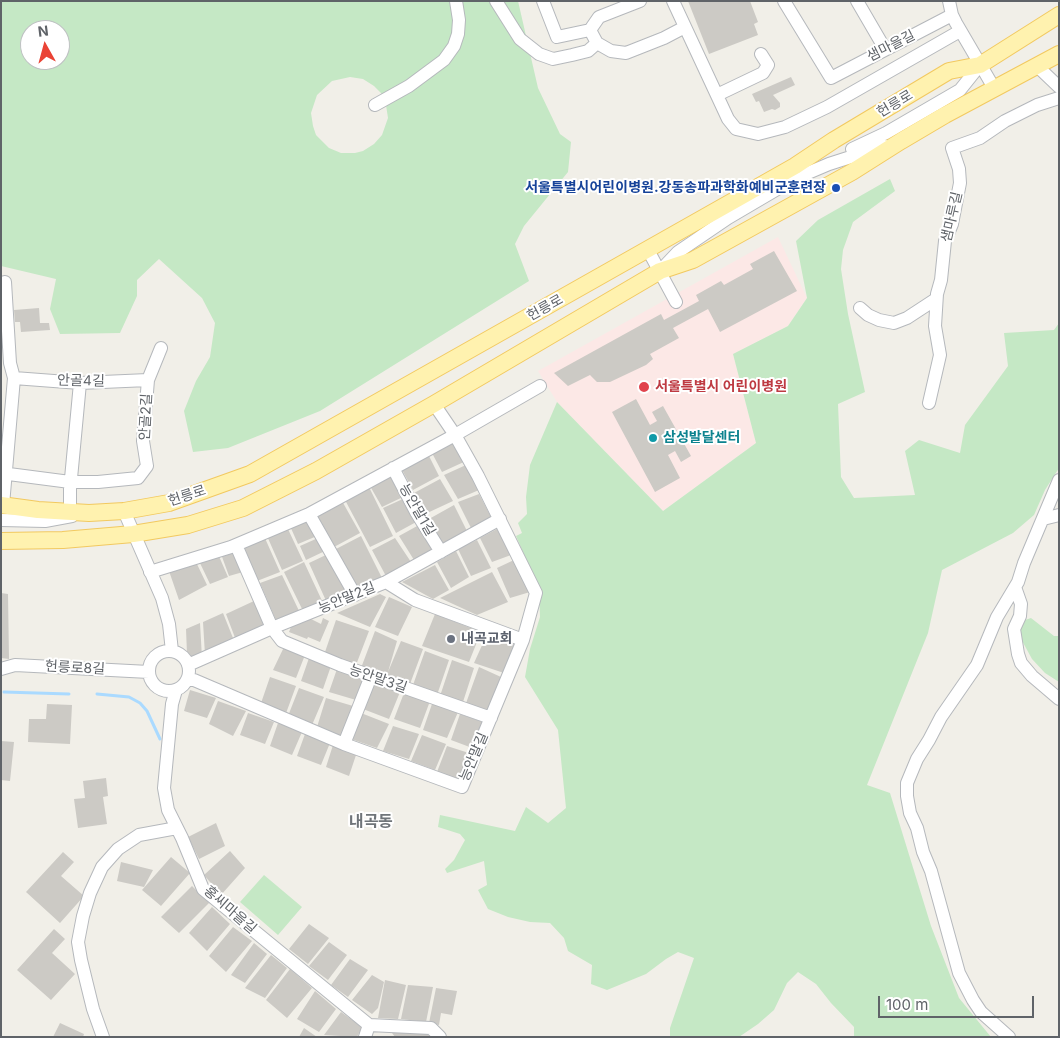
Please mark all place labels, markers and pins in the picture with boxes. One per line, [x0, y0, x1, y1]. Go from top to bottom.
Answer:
place label: 서울특별시어린이병원.강동송파과학화예비군훈련장 [525, 180, 826, 196]
marker: 서울특별시어린이병원.강동송파과학화예비군훈련장 [830, 182, 842, 194]
place label: 서울특별시 어린이병원 [655, 379, 787, 395]
marker: 서울특별시 어린이병원 [637, 380, 651, 394]
place label: 삼성발달센터 [663, 430, 740, 446]
marker: 삼성발달센터 [647, 432, 659, 444]
place label: 내곡교회 [461, 631, 513, 647]
marker: 내곡교회 [445, 633, 457, 645]

